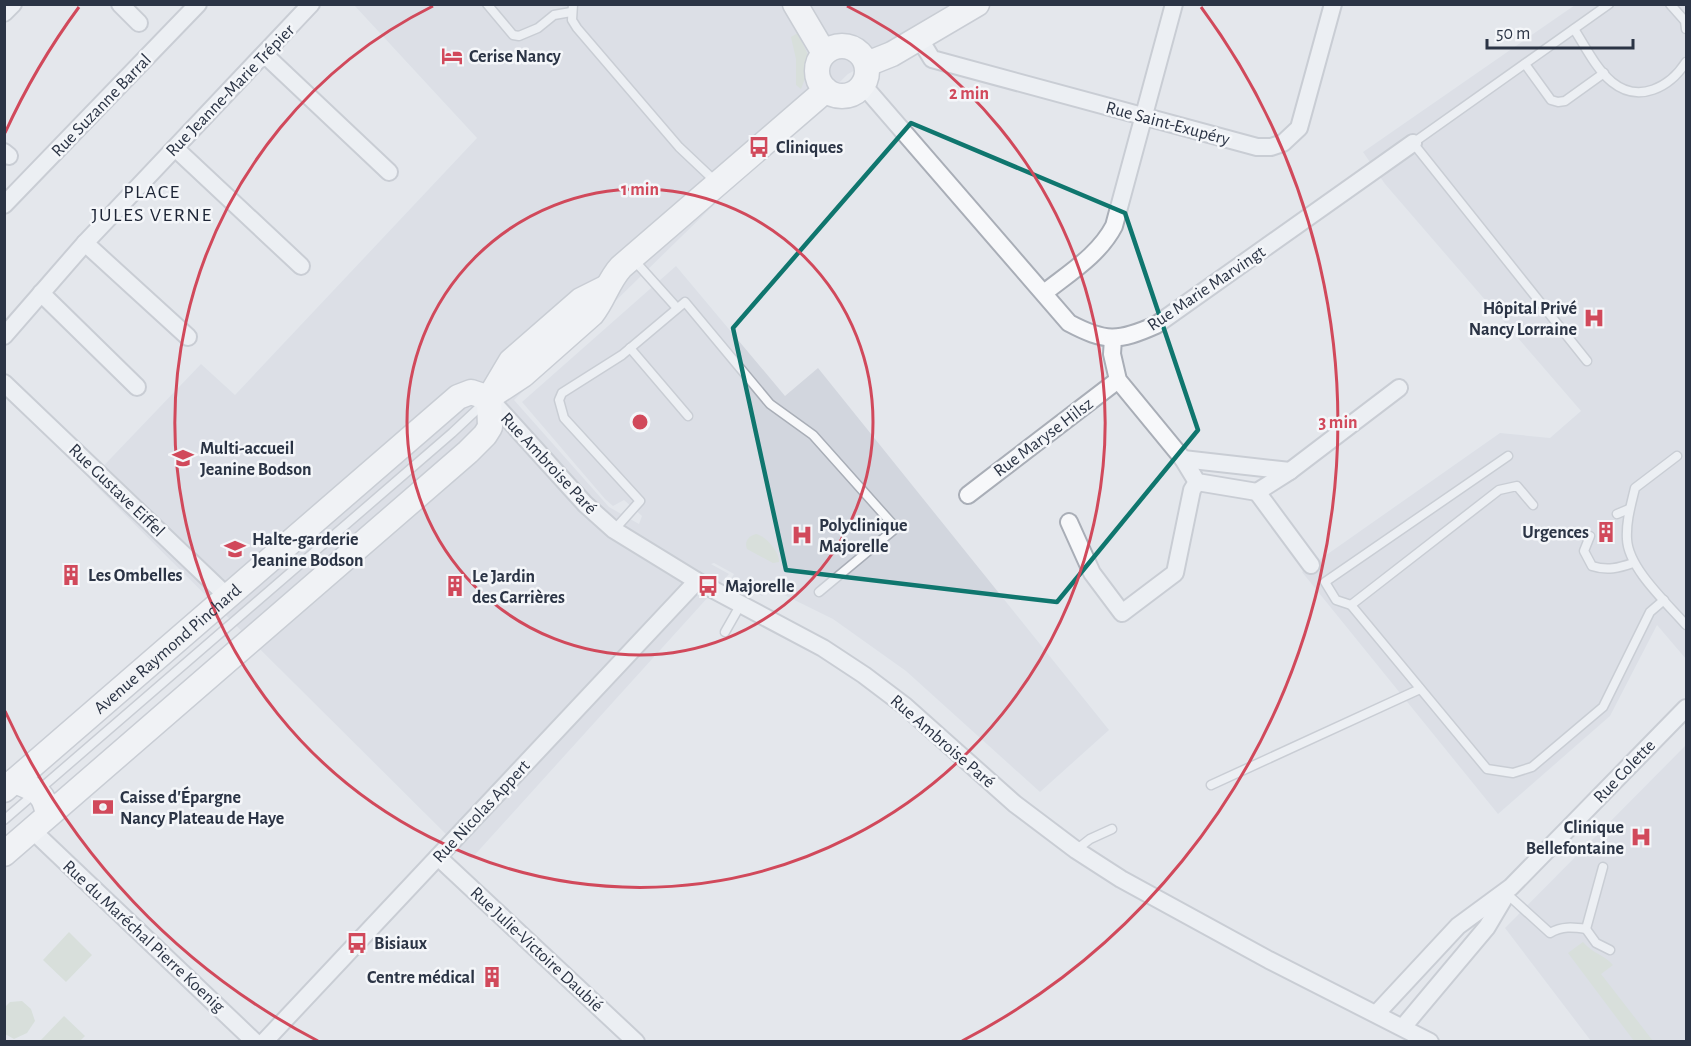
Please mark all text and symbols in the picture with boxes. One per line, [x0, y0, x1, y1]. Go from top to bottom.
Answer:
scale bar [1487, 12, 1632, 50]
street label: Rue Jeanne-Marie Trépier [163, 21, 299, 160]
text: 50 m [1496, 25, 1530, 43]
hotel icon: Cerise Nancy [440, 44, 464, 68]
place label: Cerise Nancy [469, 48, 562, 66]
street label: Rue Suzanne Barral [48, 51, 155, 160]
text: 2 min [949, 85, 989, 103]
street label: Rue Saint-Exupéry [1104, 99, 1232, 149]
bus stop icon: Cliniques [747, 135, 771, 159]
place label: Cliniques [776, 139, 843, 157]
text: 1 min [621, 181, 659, 199]
district label: PLACE JULES VERNE [91, 182, 213, 225]
street label: Rue Marie Marvingt [1144, 243, 1269, 335]
place label: Hôpital Privé Nancy Lorraine [1469, 300, 1577, 339]
hospital icon: Hôpital Privé Nancy Lorraine [1582, 306, 1606, 330]
street label: Rue Maryse Hilsz [991, 395, 1097, 481]
street label: Rue Ambroise Paré [497, 409, 600, 518]
centre of rings [630, 412, 650, 432]
text: 3 min [1318, 414, 1358, 432]
place label: Multi-accueil Jeanine Bodson [200, 440, 312, 479]
street label: Rue Gustave Eiffel [65, 441, 168, 541]
school or university icon: Multi-accueil Jeanine Bodson [171, 446, 195, 470]
place label: Polyclinique Majorelle [819, 517, 908, 556]
building icon: Urgences [1594, 520, 1618, 544]
hospital icon: Polyclinique Majorelle [790, 523, 814, 547]
place label: Urgences [1522, 524, 1589, 542]
place label: Halte-garderie Jeanine Bodson [252, 531, 364, 570]
school or university icon: Halte-garderie Jeanine Bodson [223, 537, 247, 561]
building icon: Les Ombelles [59, 563, 83, 587]
place label: Les Ombelles [88, 567, 183, 585]
place label: Le Jardin des Carrières [472, 568, 565, 607]
building icon: Le Jardin des Carrières [443, 574, 467, 598]
bus stop icon: Majorelle [696, 574, 720, 598]
place label: Majorelle [725, 578, 794, 596]
street label: Avenue Raymond Pinchard [91, 581, 245, 718]
street label: Rue Ambroise Paré [887, 692, 998, 792]
street label: Rue Colette [1590, 737, 1659, 807]
street label: Rue Nicolas Appert [430, 757, 534, 866]
place label: Caisse d'Épargne Nancy Plateau de Haye [120, 786, 284, 828]
bank icon: Caisse d'Épargne Nancy Plateau de Haye [91, 795, 115, 819]
place label: Clinique Bellefontaine [1526, 819, 1624, 858]
hospital icon: Clinique Bellefontaine [1629, 825, 1653, 849]
street label: Rue du Maréchal Pierre Koenig [59, 857, 228, 1016]
street label: Rue Julie-Victoire Daubié [467, 884, 606, 1016]
bus stop icon: Bisiaux [345, 931, 369, 955]
place label: Bisiaux [374, 935, 428, 953]
building icon: Centre médical [480, 965, 504, 989]
place label: Centre médical [367, 969, 475, 987]

